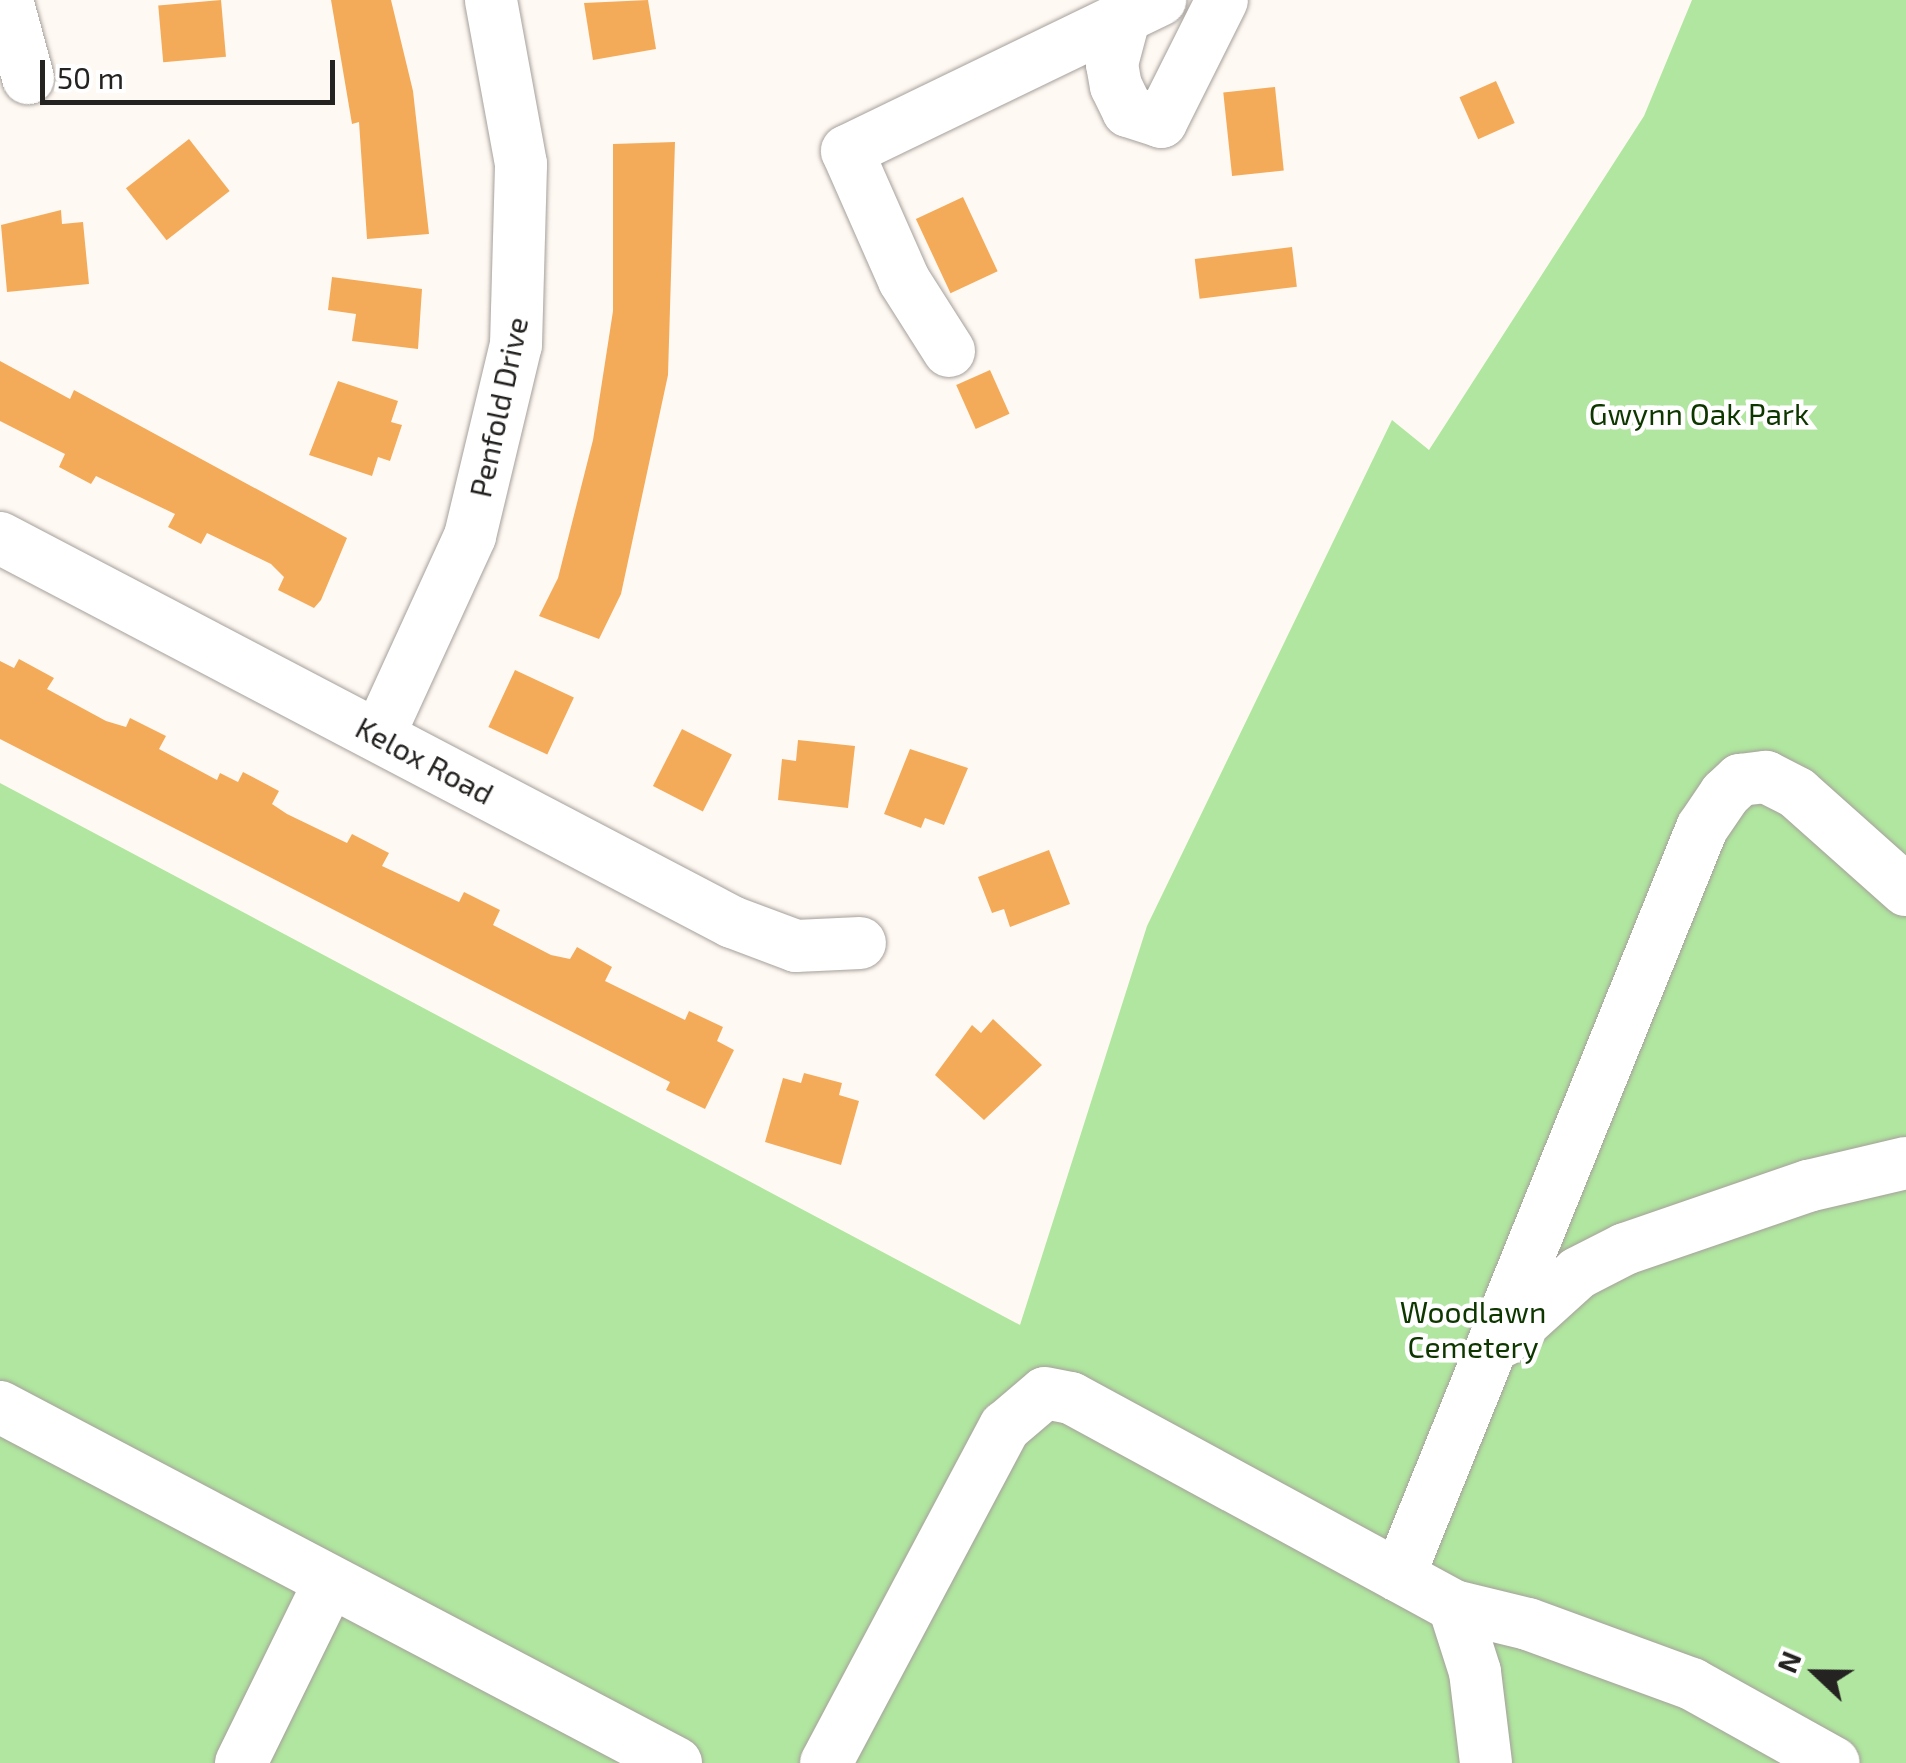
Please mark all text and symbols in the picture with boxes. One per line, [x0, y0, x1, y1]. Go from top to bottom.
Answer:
scale bar [45, 40, 340, 102]
text: 50 m [57, 59, 124, 95]
street label: Penfold Drive [461, 314, 535, 500]
park label: Gwynn Oak Park [1589, 395, 1809, 431]
street label: Kelox Road [350, 709, 500, 811]
park label: Woodlawn Cemetery [1400, 1293, 1546, 1364]
north arrow [1766, 1623, 1866, 1723]
text: N [1769, 1646, 1808, 1678]

